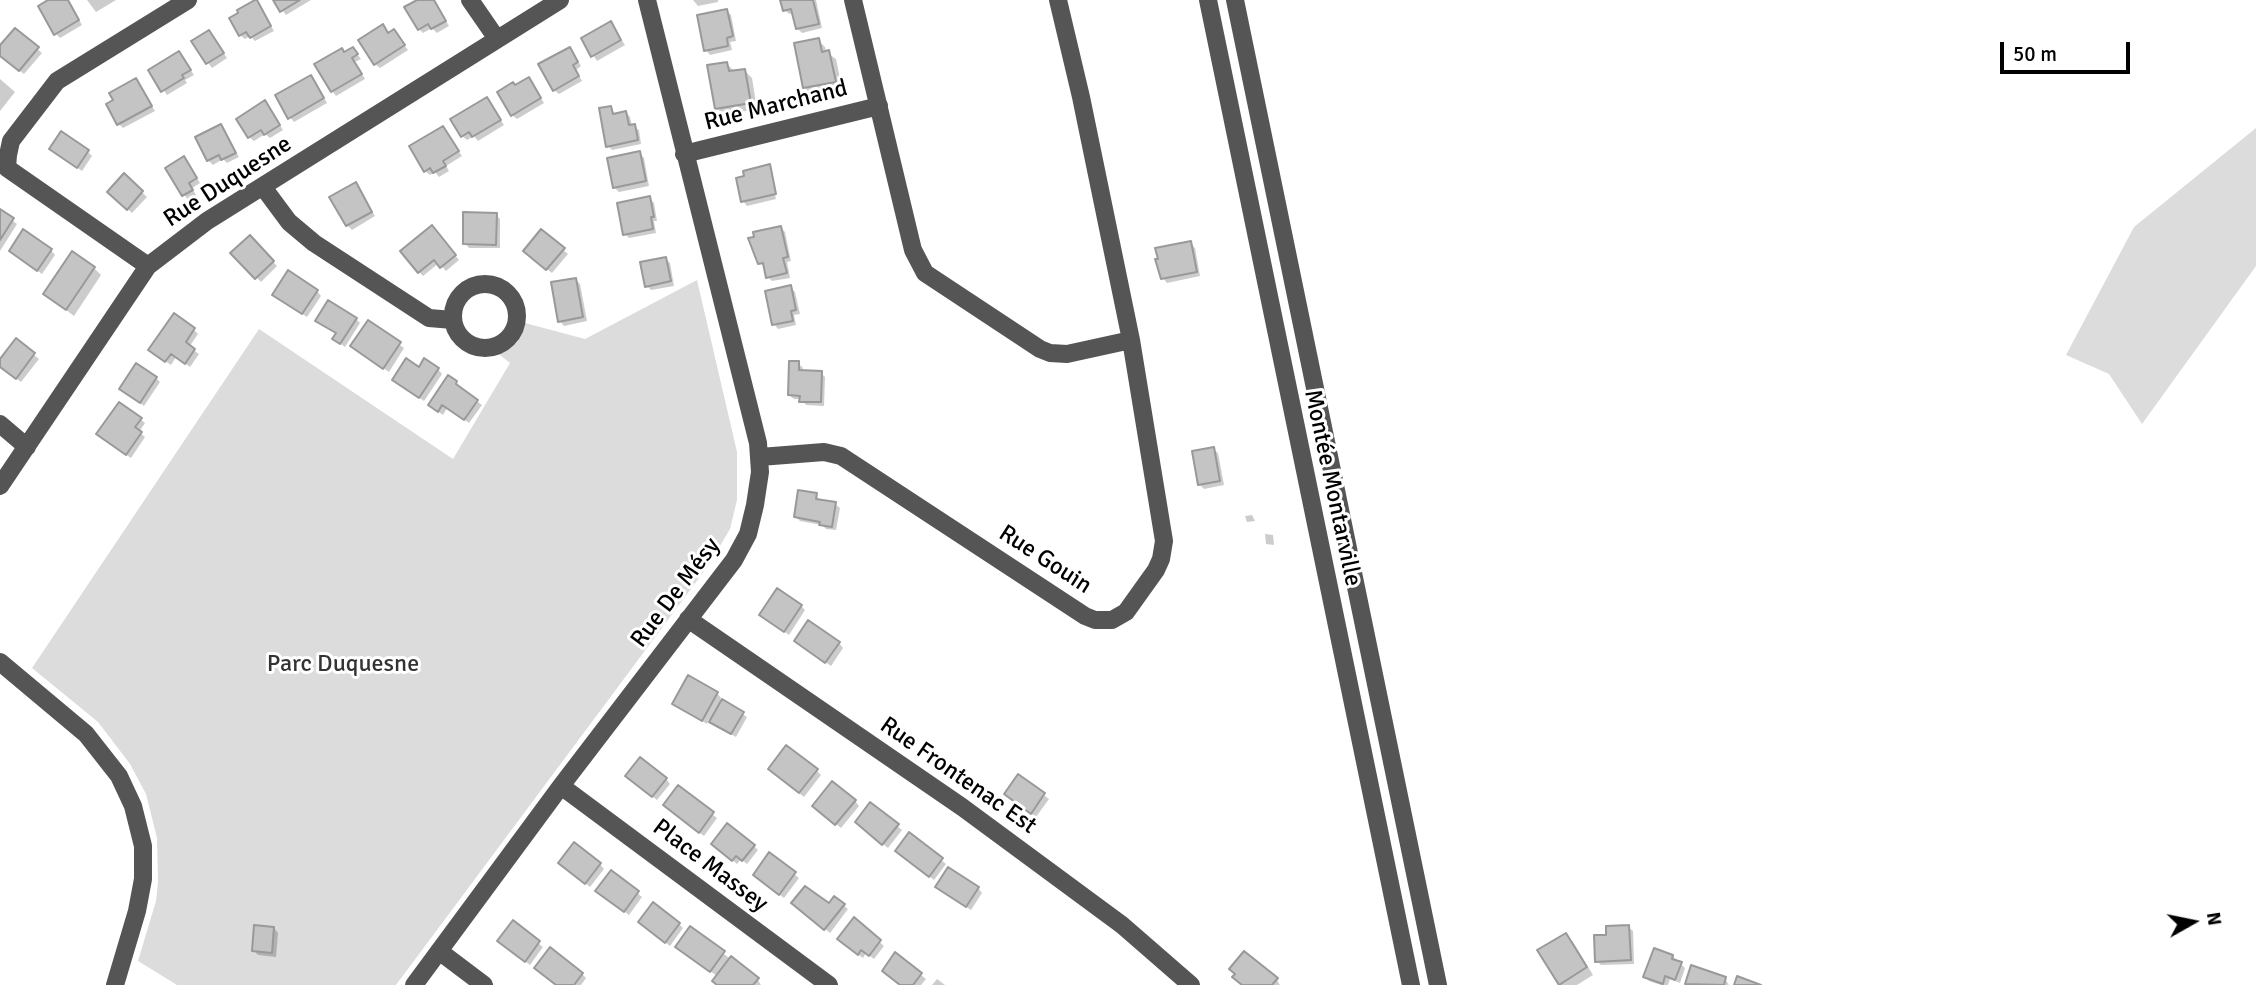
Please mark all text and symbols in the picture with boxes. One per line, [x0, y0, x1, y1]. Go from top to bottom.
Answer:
scale bar [2004, 28, 2134, 72]
text: 50 m [2013, 41, 2057, 67]
street label: Rue Marchand [701, 74, 851, 138]
street label: Rue Duquesne [159, 130, 297, 234]
street label: Montée Montarville [1297, 387, 1367, 589]
street label: Rue Gouin [993, 519, 1097, 601]
street label: Rue De Mésy [625, 532, 727, 654]
park label: Parc Duquesne [267, 651, 419, 679]
street label: Rue Frontenac Est [874, 711, 1042, 841]
street label: Place Massey [647, 813, 773, 919]
north arrow [2158, 887, 2228, 957]
text: N [2201, 910, 2227, 927]

